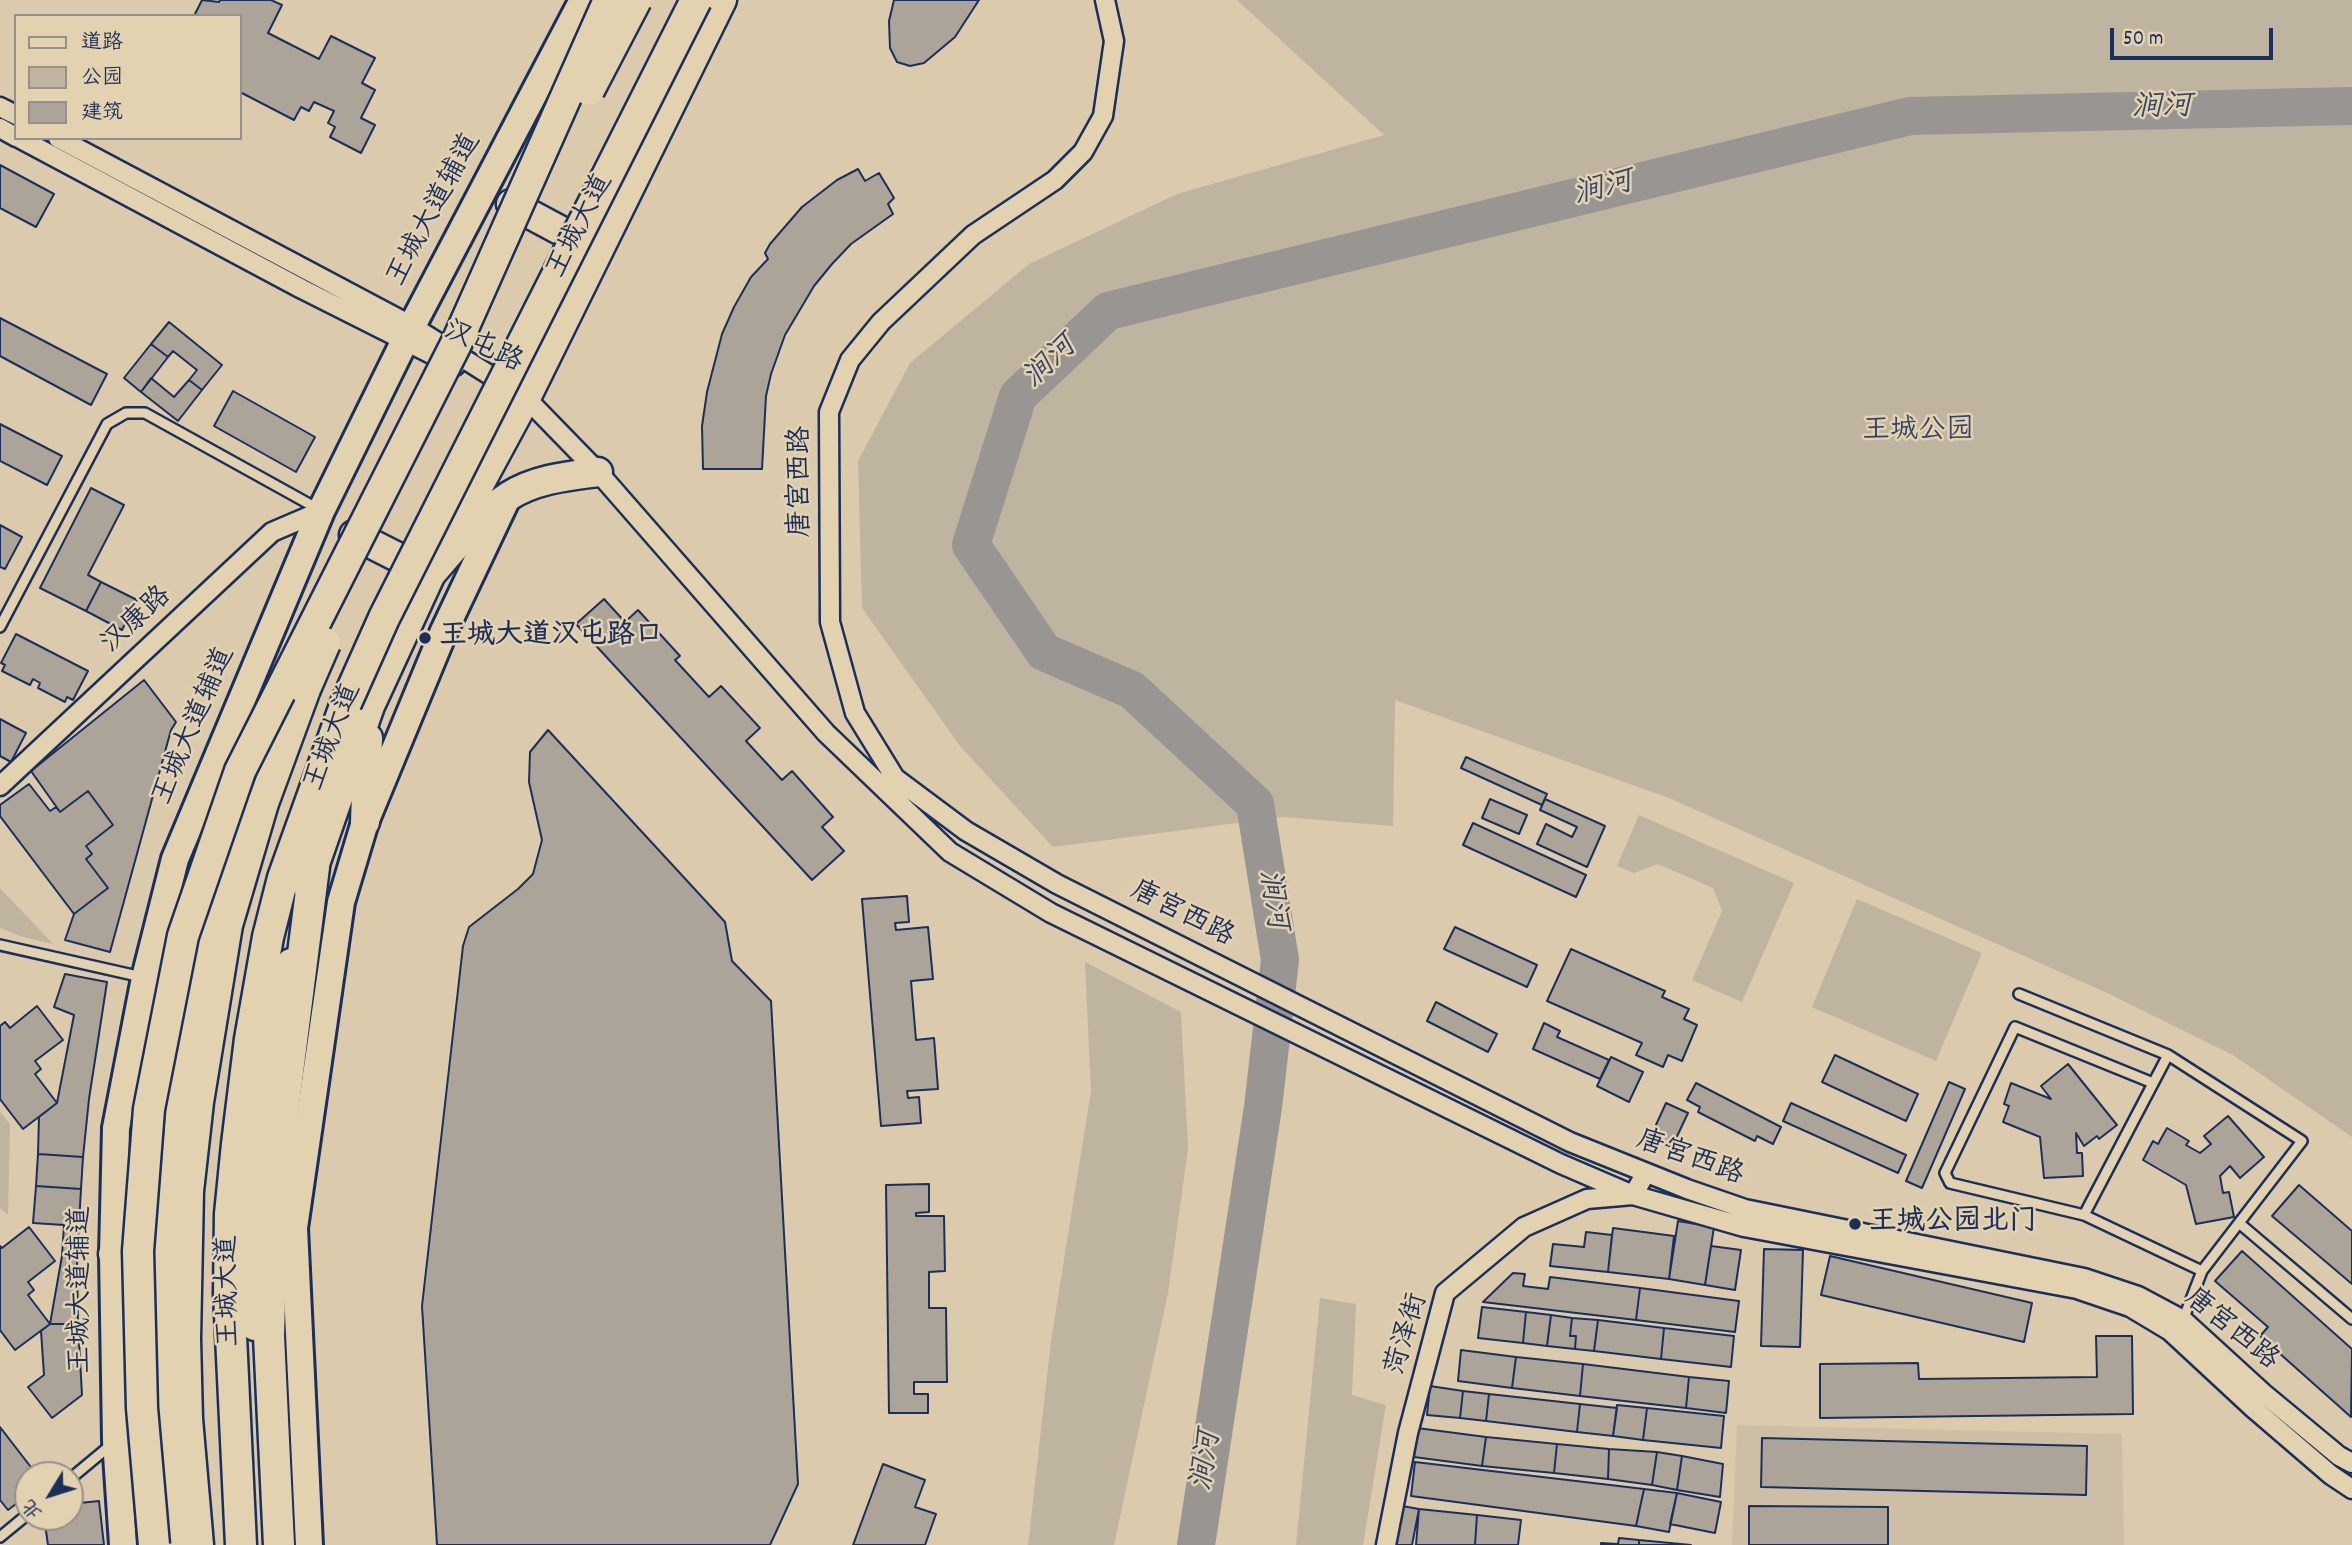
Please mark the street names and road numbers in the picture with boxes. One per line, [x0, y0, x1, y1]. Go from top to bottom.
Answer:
street label: 王城大道辅道 [382, 129, 490, 293]
street label: 王城大道 [542, 169, 622, 285]
street label: 汉屯路 [437, 316, 527, 382]
street label: 唐宫西路 [786, 426, 820, 538]
street label: 汉康路 [96, 581, 180, 663]
street label: 王城大道辅道 [148, 643, 244, 811]
street label: 王城大道 [299, 680, 371, 796]
street label: 唐宫西路 [1123, 876, 1239, 956]
street label: 唐宫西路 [1631, 1125, 1747, 1195]
street label: 王城大道辅道 [66, 1206, 100, 1374]
street label: 王城大道 [213, 1235, 249, 1347]
street label: 唐宫西路 [2176, 1283, 2284, 1379]
street label: 菏泽街 [1381, 1290, 1437, 1380]

